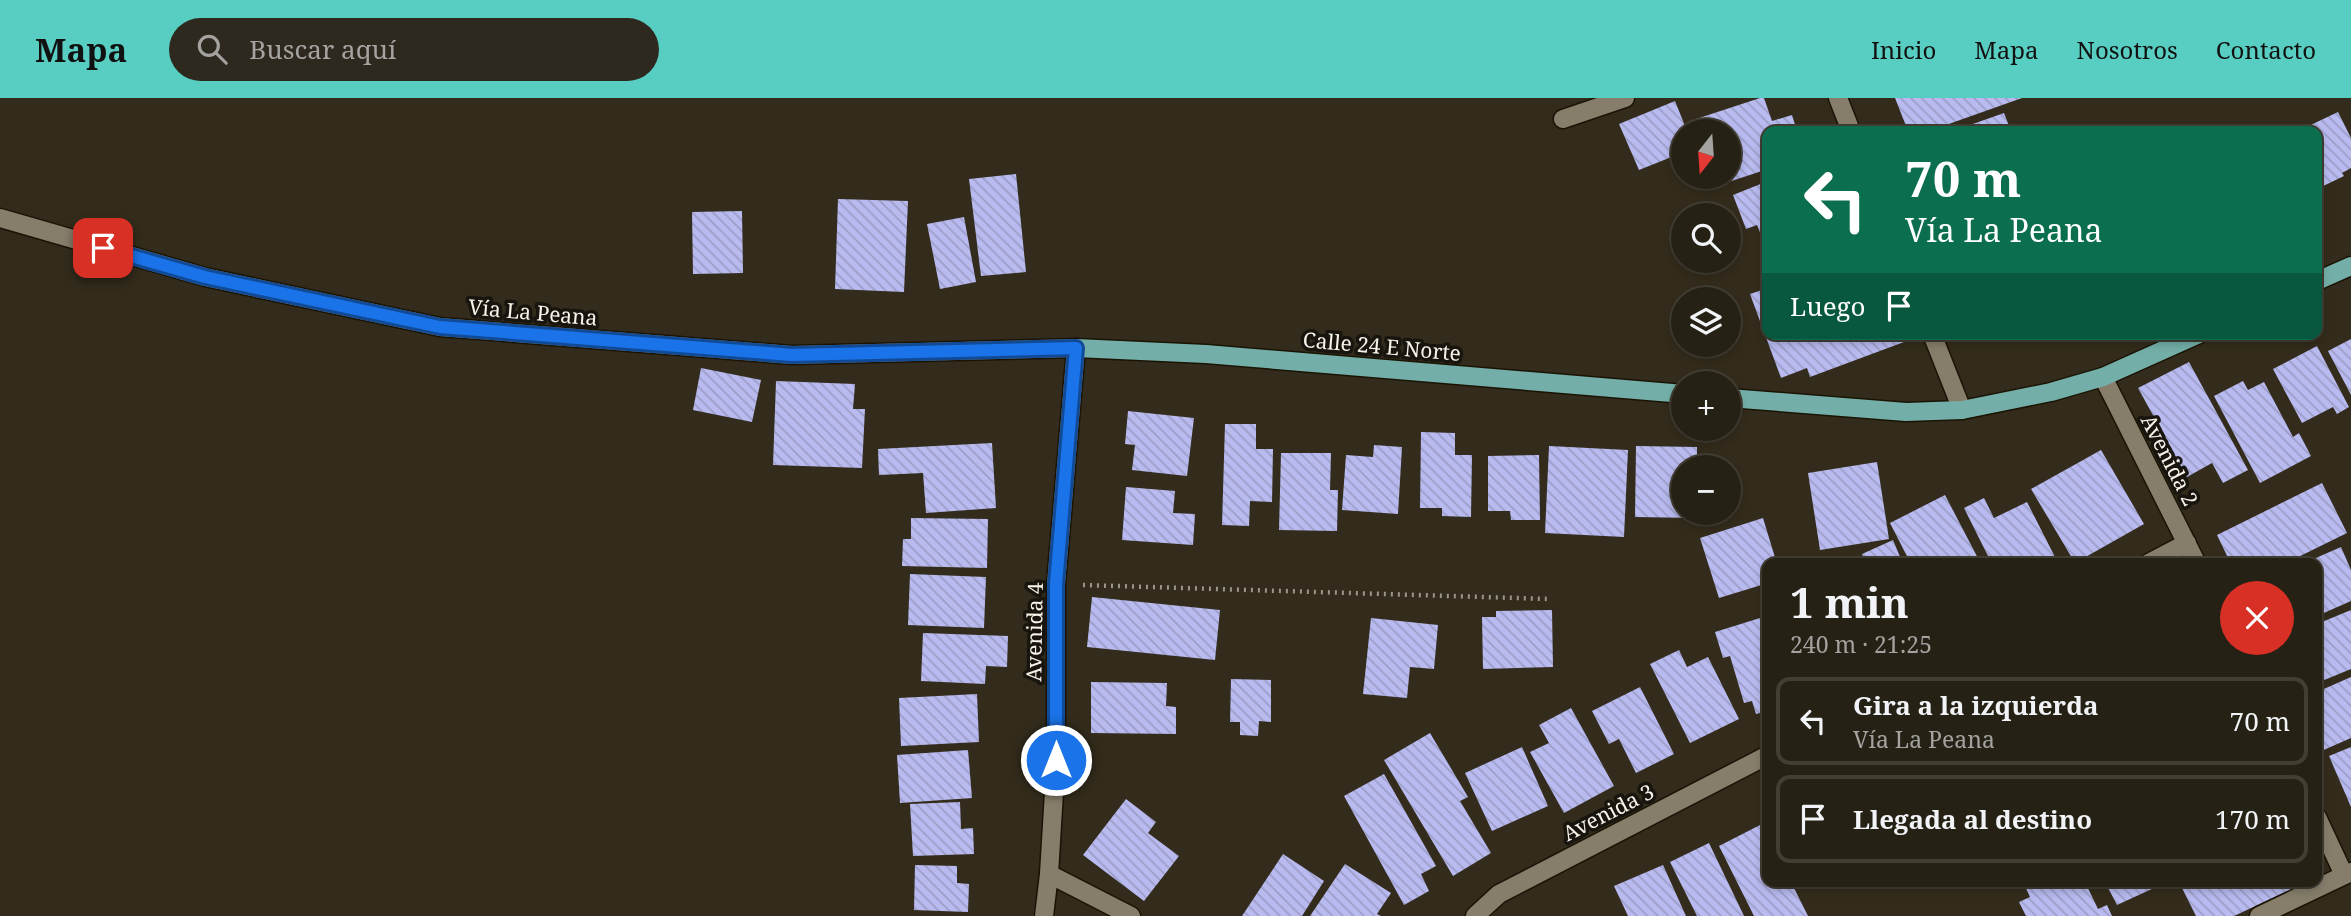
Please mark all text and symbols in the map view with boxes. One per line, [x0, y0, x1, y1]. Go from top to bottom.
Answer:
search box [169, 18, 659, 81]
text: Mapa [35, 27, 127, 72]
icon: search [193, 30, 231, 68]
text: Buscar aquí [249, 31, 396, 67]
text: Inicio [1871, 33, 1936, 66]
text: Mapa [1974, 33, 2039, 66]
text: Nosotros [2077, 33, 2178, 66]
text: Contacto [2216, 33, 2316, 66]
north arrow [1671, 119, 1741, 189]
map controls [1671, 119, 1741, 525]
text: 70 m [1905, 145, 2021, 211]
icon: left [1790, 154, 1881, 245]
button: search [1671, 203, 1741, 273]
text: Vía La Peana [1905, 208, 2103, 251]
pin [73, 218, 133, 278]
icon: arrive [84, 229, 122, 267]
button: layers [1671, 287, 1741, 357]
icon: arrive [1880, 287, 1918, 325]
text: Luego [1790, 288, 1866, 324]
street label: Vía La Peana [467, 292, 599, 332]
street label: Calle 24 E Norte [1302, 325, 1462, 367]
button: + [1671, 371, 1741, 441]
street label: Avenida 2 [2135, 409, 2205, 511]
button: − [1671, 455, 1741, 525]
text: 1 min [1790, 573, 1909, 630]
button: close [2220, 581, 2294, 655]
street label: Avenida 4 [1019, 582, 1049, 682]
text: 240 m · 21:25 [1790, 628, 1932, 660]
text: Gira a la izquierda [1853, 687, 2099, 723]
icon: left [1794, 702, 1832, 740]
text: 70 m [2230, 703, 2290, 739]
position arrow [1019, 723, 1093, 797]
text: Vía La Peana [1853, 723, 1995, 755]
street label: Avenida 3 [1557, 777, 1659, 847]
icon: arrive [1794, 800, 1832, 838]
text: Llegada al destino [1853, 801, 2092, 837]
text: 170 m [2215, 801, 2290, 837]

